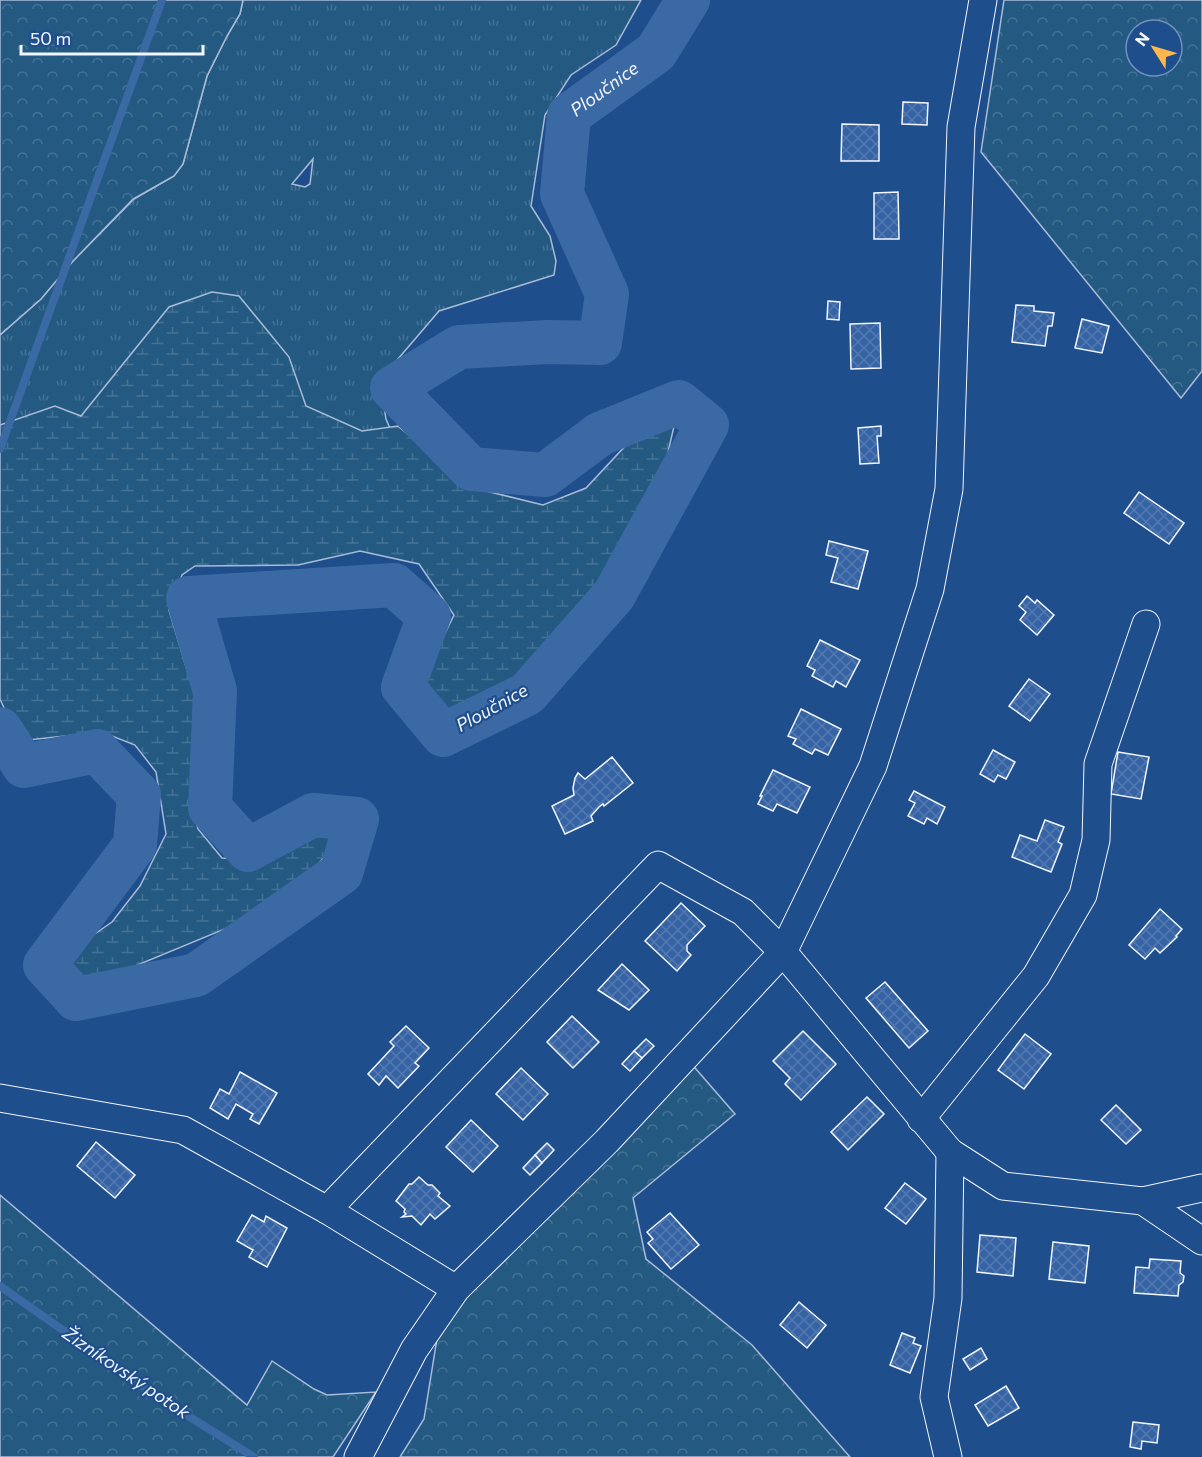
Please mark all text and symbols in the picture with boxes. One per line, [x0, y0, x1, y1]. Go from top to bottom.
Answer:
scale bar [21, 18, 202, 56]
north arrow [1124, 18, 1184, 78]
text: 50 m [30, 27, 71, 49]
text: N [1130, 28, 1153, 49]
water label: Ploučnice [566, 56, 643, 121]
water label: Ploučnice [452, 678, 532, 736]
water label: Žizníkovský potok [58, 1321, 195, 1424]

